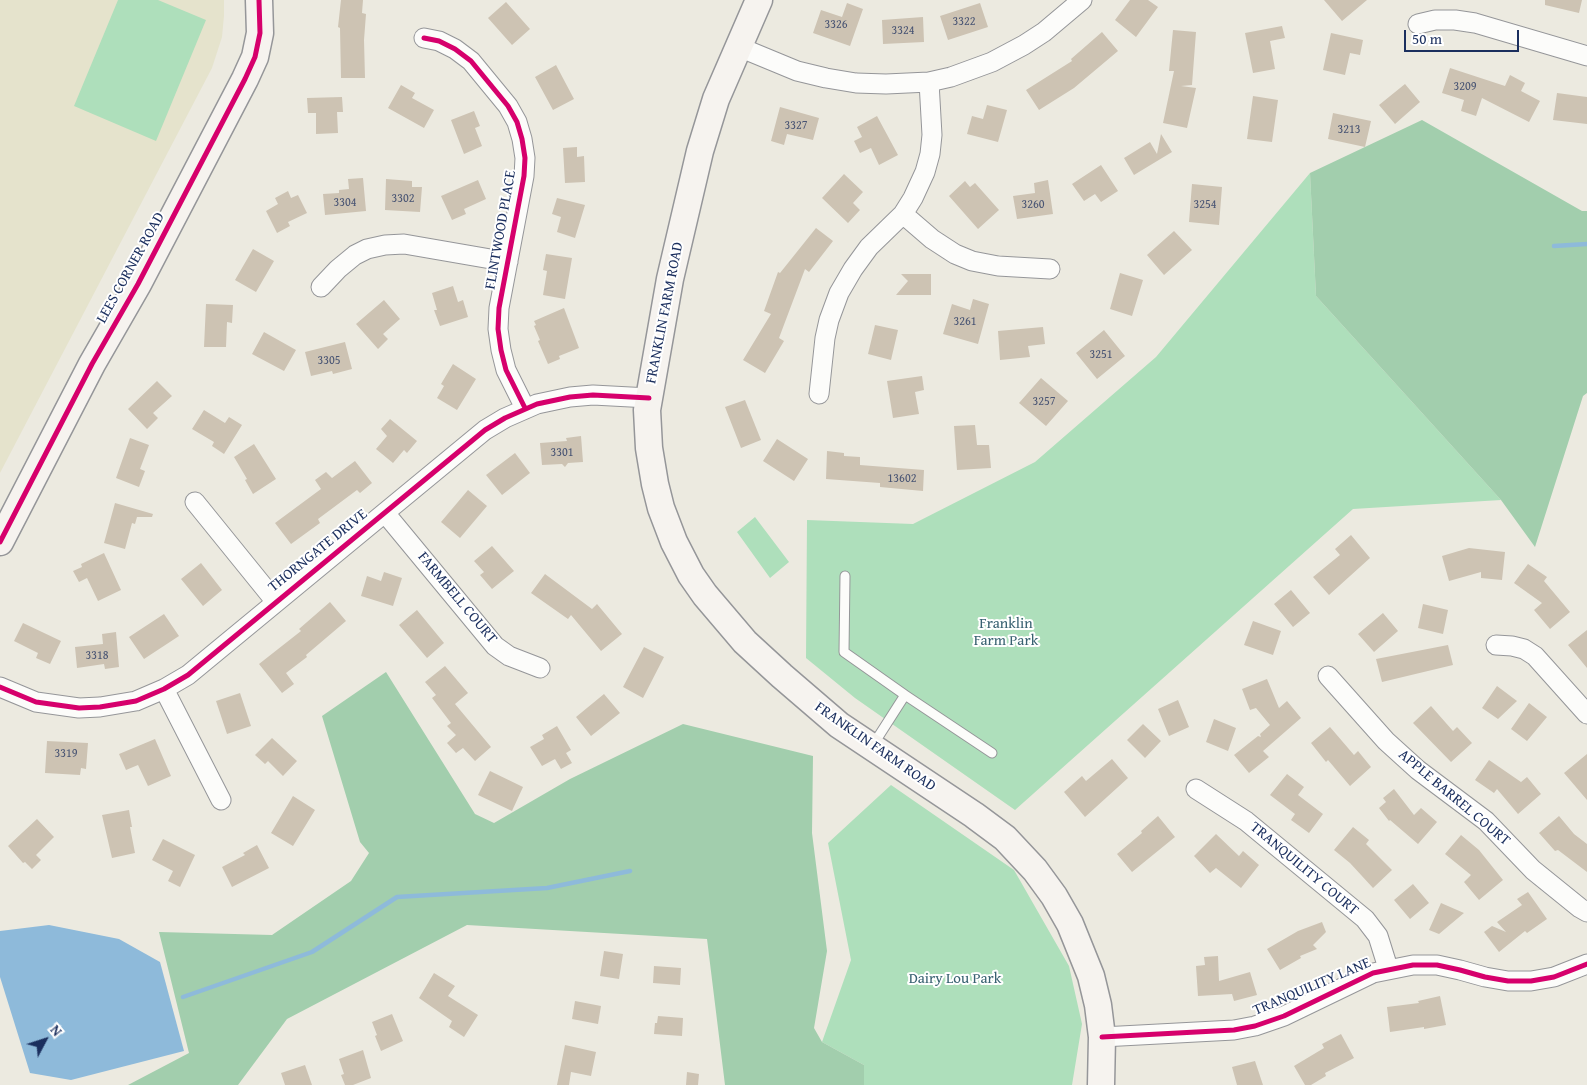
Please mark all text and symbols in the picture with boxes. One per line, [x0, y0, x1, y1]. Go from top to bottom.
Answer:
house number: 3322 [952, 15, 976, 29]
house number: 3326 [824, 18, 848, 32]
scale bar [1407, 20, 1522, 52]
house number: 3324 [891, 24, 915, 38]
text: 50 m [1412, 28, 1442, 49]
house number: 3209 [1453, 80, 1477, 94]
house number: 3327 [784, 119, 808, 133]
house number: 3213 [1337, 123, 1361, 137]
street label: FLINTWOOD PLACE [482, 169, 520, 291]
house number: 3302 [391, 192, 415, 206]
house number: 3304 [333, 196, 357, 210]
house number: 3260 [1021, 198, 1045, 212]
house number: 3254 [1193, 198, 1217, 212]
street label: LEES CORNER ROAD [93, 209, 169, 327]
street label: FRANKLIN FARM ROAD [642, 241, 688, 385]
house number: 3261 [953, 315, 977, 329]
house number: 3251 [1089, 348, 1113, 362]
house number: 3305 [317, 354, 341, 368]
house number: 3257 [1032, 395, 1056, 409]
house number: 3301 [550, 446, 574, 460]
house number: 13602 [888, 472, 916, 486]
street label: THORNGATE DRIVE [265, 506, 371, 596]
street label: FARMBELL COURT [413, 548, 501, 648]
park label: Franklin Farm Park [974, 615, 1038, 650]
house number: 3318 [85, 649, 109, 663]
street label: FRANKLIN FARM ROAD [811, 698, 939, 796]
street label: APPLE BARREL COURT [1394, 746, 1514, 850]
house number: 3319 [54, 747, 78, 761]
street label: TRANQUILITY COURT [1246, 818, 1362, 920]
street label: TRANQUILITY LANE [1250, 954, 1374, 1020]
park label: Dairy Lou Park [909, 970, 1001, 988]
north arrow [20, 1015, 70, 1065]
text: N [46, 1020, 67, 1040]

